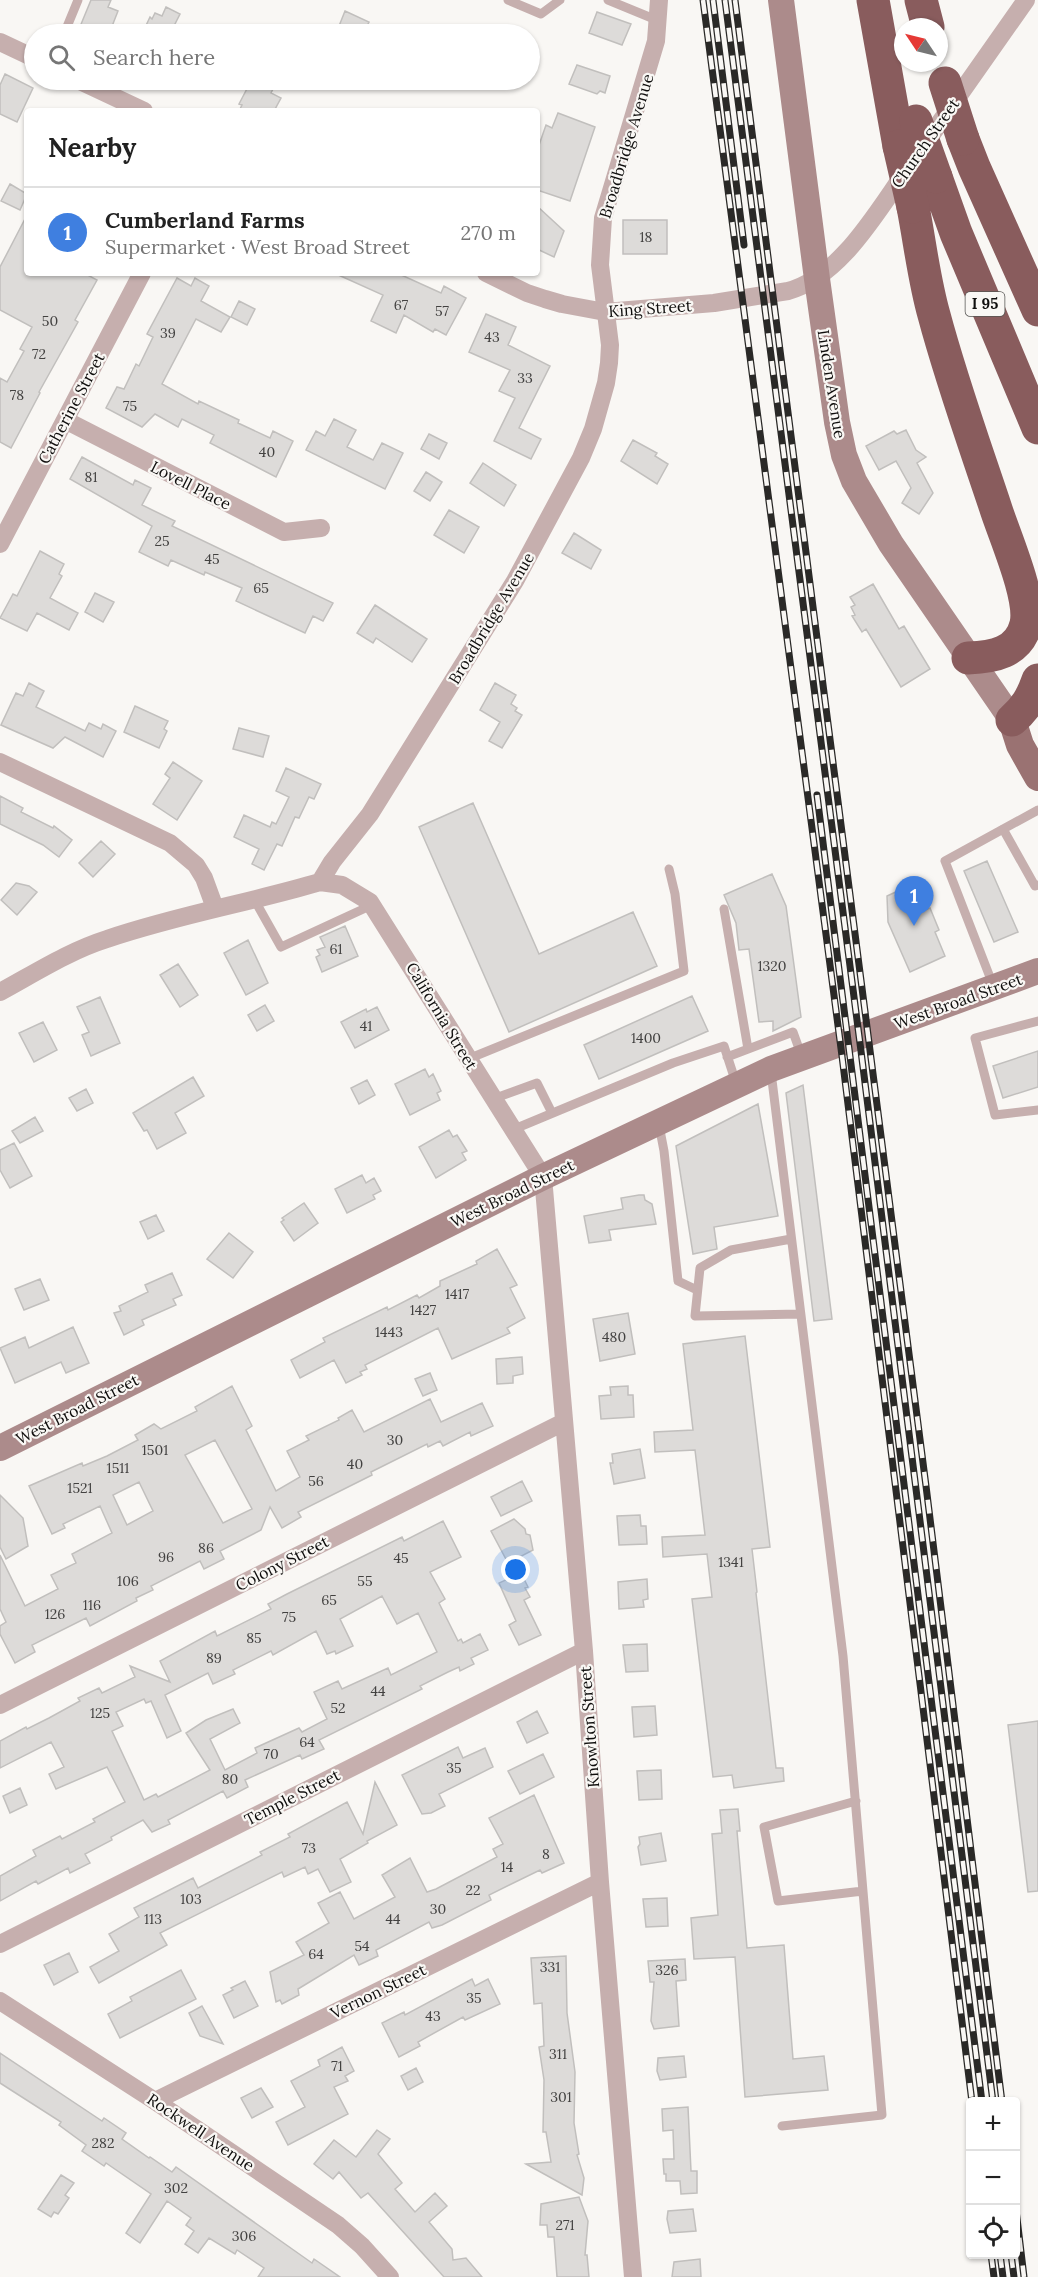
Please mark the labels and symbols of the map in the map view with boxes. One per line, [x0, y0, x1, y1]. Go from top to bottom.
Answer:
north arrow [894, 18, 948, 72]
street label: Broadbridge Avenue [594, 71, 658, 221]
street label: Church Street [887, 94, 964, 192]
house number: 18 [640, 228, 653, 246]
road number: I 95 [966, 292, 1004, 316]
street label: King Street [608, 295, 693, 321]
house number: 67 [394, 296, 409, 314]
house number: 57 [435, 302, 450, 320]
house number: 50 [42, 312, 58, 330]
house number: 39 [160, 324, 176, 342]
house number: 43 [484, 328, 500, 346]
street label: Linden Avenue [814, 328, 851, 440]
house number: 72 [32, 345, 46, 363]
street label: Catherine Street [33, 348, 109, 467]
house number: 33 [517, 369, 533, 387]
house number: 78 [10, 386, 24, 404]
house number: 75 [123, 397, 137, 415]
house number: 40 [259, 443, 275, 461]
street label: Lovell Place [148, 456, 235, 514]
house number: 81 [85, 468, 97, 486]
house number: 25 [154, 532, 170, 550]
street label: Broadbridge Avenue [444, 548, 538, 687]
house number: 45 [204, 550, 220, 568]
house number: 65 [253, 579, 269, 597]
pin: 1 [894, 876, 934, 926]
house number: 61 [329, 940, 343, 958]
house number: 1320 [757, 957, 787, 975]
street label: California Street [402, 959, 482, 1074]
street label: West Broad Street [891, 968, 1026, 1034]
house number: 41 [360, 1017, 372, 1035]
house number: 1400 [631, 1029, 661, 1047]
street label: West Broad Street [447, 1154, 578, 1232]
house number: 1417 [445, 1285, 470, 1303]
house number: 1427 [410, 1301, 437, 1319]
house number: 1443 [375, 1323, 403, 1341]
house number: 480 [602, 1328, 626, 1346]
street label: West Broad Street [12, 1369, 142, 1449]
house number: 30 [387, 1431, 403, 1449]
house number: 1501 [142, 1441, 168, 1459]
house number: 40 [347, 1455, 363, 1473]
house number: 1511 [107, 1459, 129, 1477]
house number: 56 [308, 1472, 324, 1490]
house number: 1521 [67, 1479, 93, 1497]
street label: Colony Street [232, 1531, 333, 1595]
house number: 86 [198, 1539, 214, 1557]
house number: 96 [158, 1548, 174, 1566]
house number: 45 [393, 1549, 409, 1567]
house number: 1341 [718, 1553, 744, 1571]
your location [501, 1555, 530, 1584]
house number: 106 [117, 1572, 139, 1590]
house number: 55 [357, 1572, 373, 1590]
house number: 65 [321, 1591, 337, 1609]
house number: 116 [83, 1596, 101, 1614]
house number: 126 [45, 1605, 65, 1623]
house number: 75 [282, 1608, 296, 1626]
house number: 85 [246, 1629, 262, 1647]
house number: 89 [206, 1649, 222, 1667]
street label: Knowlton Street [575, 1665, 603, 1788]
house number: 44 [370, 1682, 386, 1700]
house number: 52 [330, 1699, 346, 1717]
house number: 125 [90, 1704, 110, 1722]
house number: 64 [299, 1733, 315, 1751]
house number: 70 [263, 1745, 279, 1763]
house number: 35 [446, 1759, 462, 1777]
street label: Temple Street [241, 1764, 344, 1830]
house number: 80 [222, 1770, 238, 1788]
house number: 73 [302, 1839, 316, 1857]
house number: 8 [542, 1845, 550, 1863]
house number: 14 [501, 1858, 514, 1876]
house number: 22 [465, 1881, 481, 1899]
house number: 103 [180, 1890, 202, 1908]
house number: 30 [430, 1900, 446, 1918]
house number: 113 [144, 1910, 162, 1928]
house number: 44 [385, 1910, 401, 1928]
house number: 54 [354, 1937, 370, 1955]
house number: 64 [308, 1945, 324, 1963]
house number: 331 [540, 1958, 560, 1976]
street label: Vernon Street [326, 1959, 430, 2023]
house number: 326 [655, 1961, 679, 1979]
house number: 35 [466, 1989, 482, 2007]
house number: 43 [425, 2007, 441, 2025]
house number: 311 [549, 2045, 567, 2063]
house number: 71 [331, 2057, 343, 2075]
house number: 301 [550, 2088, 572, 2106]
street label: Rockwell Avenue [144, 2089, 259, 2175]
house number: 282 [92, 2134, 114, 2152]
house number: 302 [164, 2179, 188, 2197]
house number: 271 [555, 2216, 575, 2234]
house number: 306 [232, 2227, 256, 2245]

